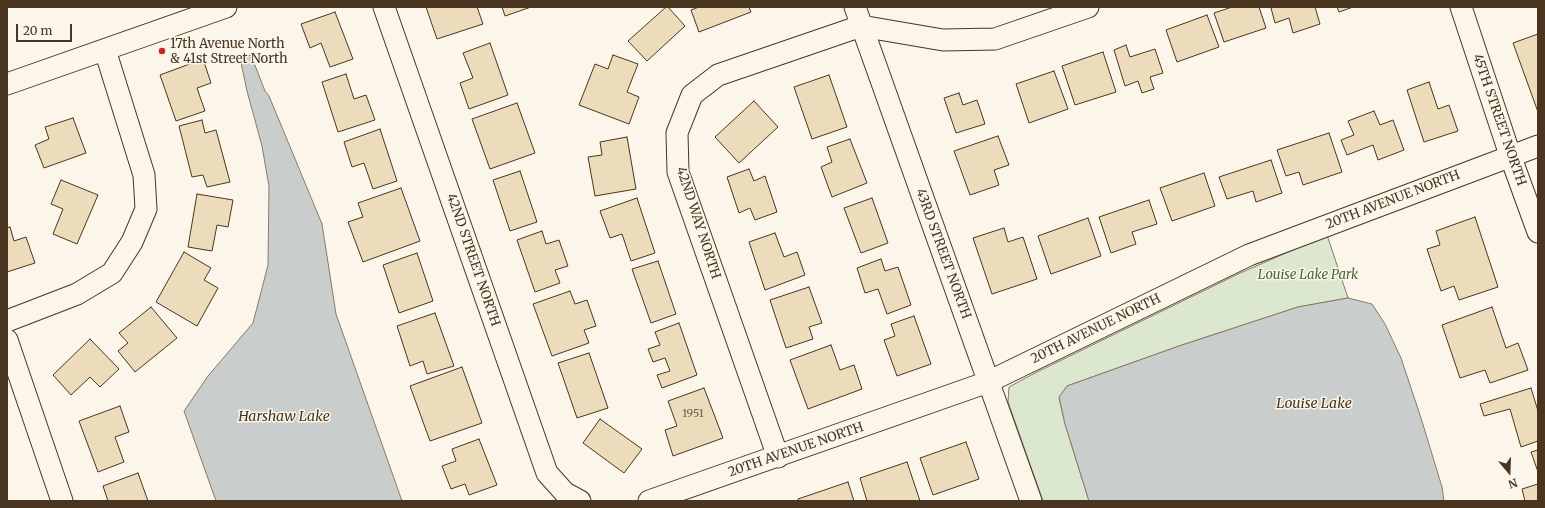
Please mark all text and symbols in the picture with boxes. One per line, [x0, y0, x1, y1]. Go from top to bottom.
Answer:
scale bar [18, 16, 74, 42]
text: 20 m [23, 23, 52, 38]
place label: 17th Avenue North & 41st Street North [170, 36, 288, 67]
marker: 17th Avenue North & 41st Street North [157, 46, 167, 56]
street label: 45TH STREET NORTH [1469, 52, 1529, 188]
street label: 42ND WAY NORTH [672, 165, 724, 281]
street label: 20TH AVENUE NORTH [1324, 167, 1462, 233]
street label: 43RD STREET NORTH [912, 187, 974, 321]
street label: 42ND STREET NORTH [443, 191, 503, 329]
park label: Louise Lake Park [1258, 267, 1358, 283]
street label: 20TH AVENUE NORTH [1029, 291, 1163, 367]
water label: Louise Lake [1276, 396, 1352, 412]
house number: 1951 [682, 407, 704, 421]
water label: Harshaw Lake [238, 409, 330, 425]
street label: 20TH AVENUE NORTH [726, 419, 866, 481]
north arrow [1489, 452, 1529, 492]
text: N [1507, 475, 1519, 491]

